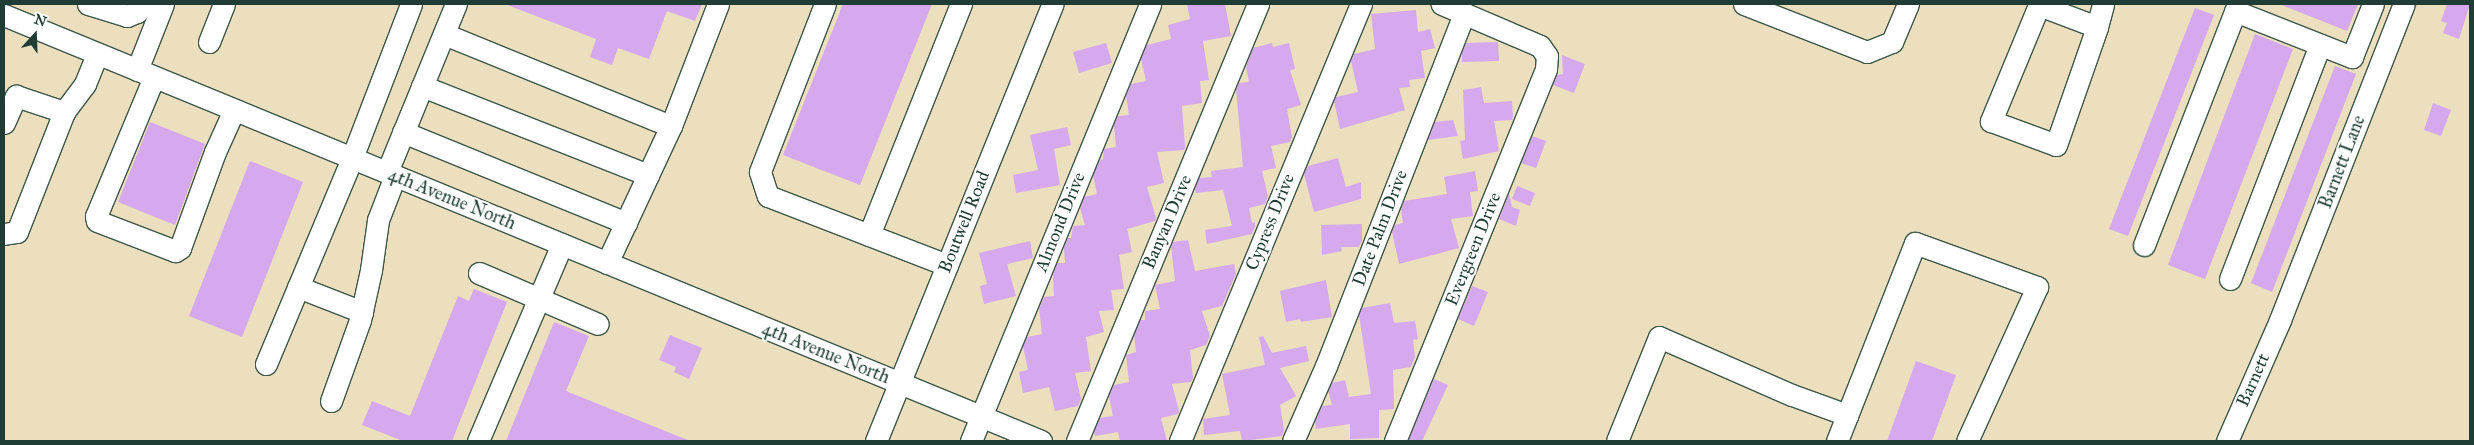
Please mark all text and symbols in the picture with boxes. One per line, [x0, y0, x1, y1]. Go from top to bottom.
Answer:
north arrow [10, 10, 60, 60]
text: N [32, 10, 49, 30]
street label: Barnett Lane [2314, 112, 2370, 212]
street label: 4th Avenue North [385, 164, 519, 234]
street label: Date Palm Drive [1348, 167, 1412, 289]
street label: Boutwell Road [934, 168, 994, 276]
street label: Almond Drive [1030, 169, 1090, 275]
street label: Cypress Drive [1241, 170, 1299, 274]
street label: Banyan Drive [1137, 172, 1197, 272]
street label: Evergreen Drive [1440, 189, 1506, 309]
street label: 4th Avenue North [759, 318, 893, 388]
street label: Barnett [2232, 350, 2274, 410]

